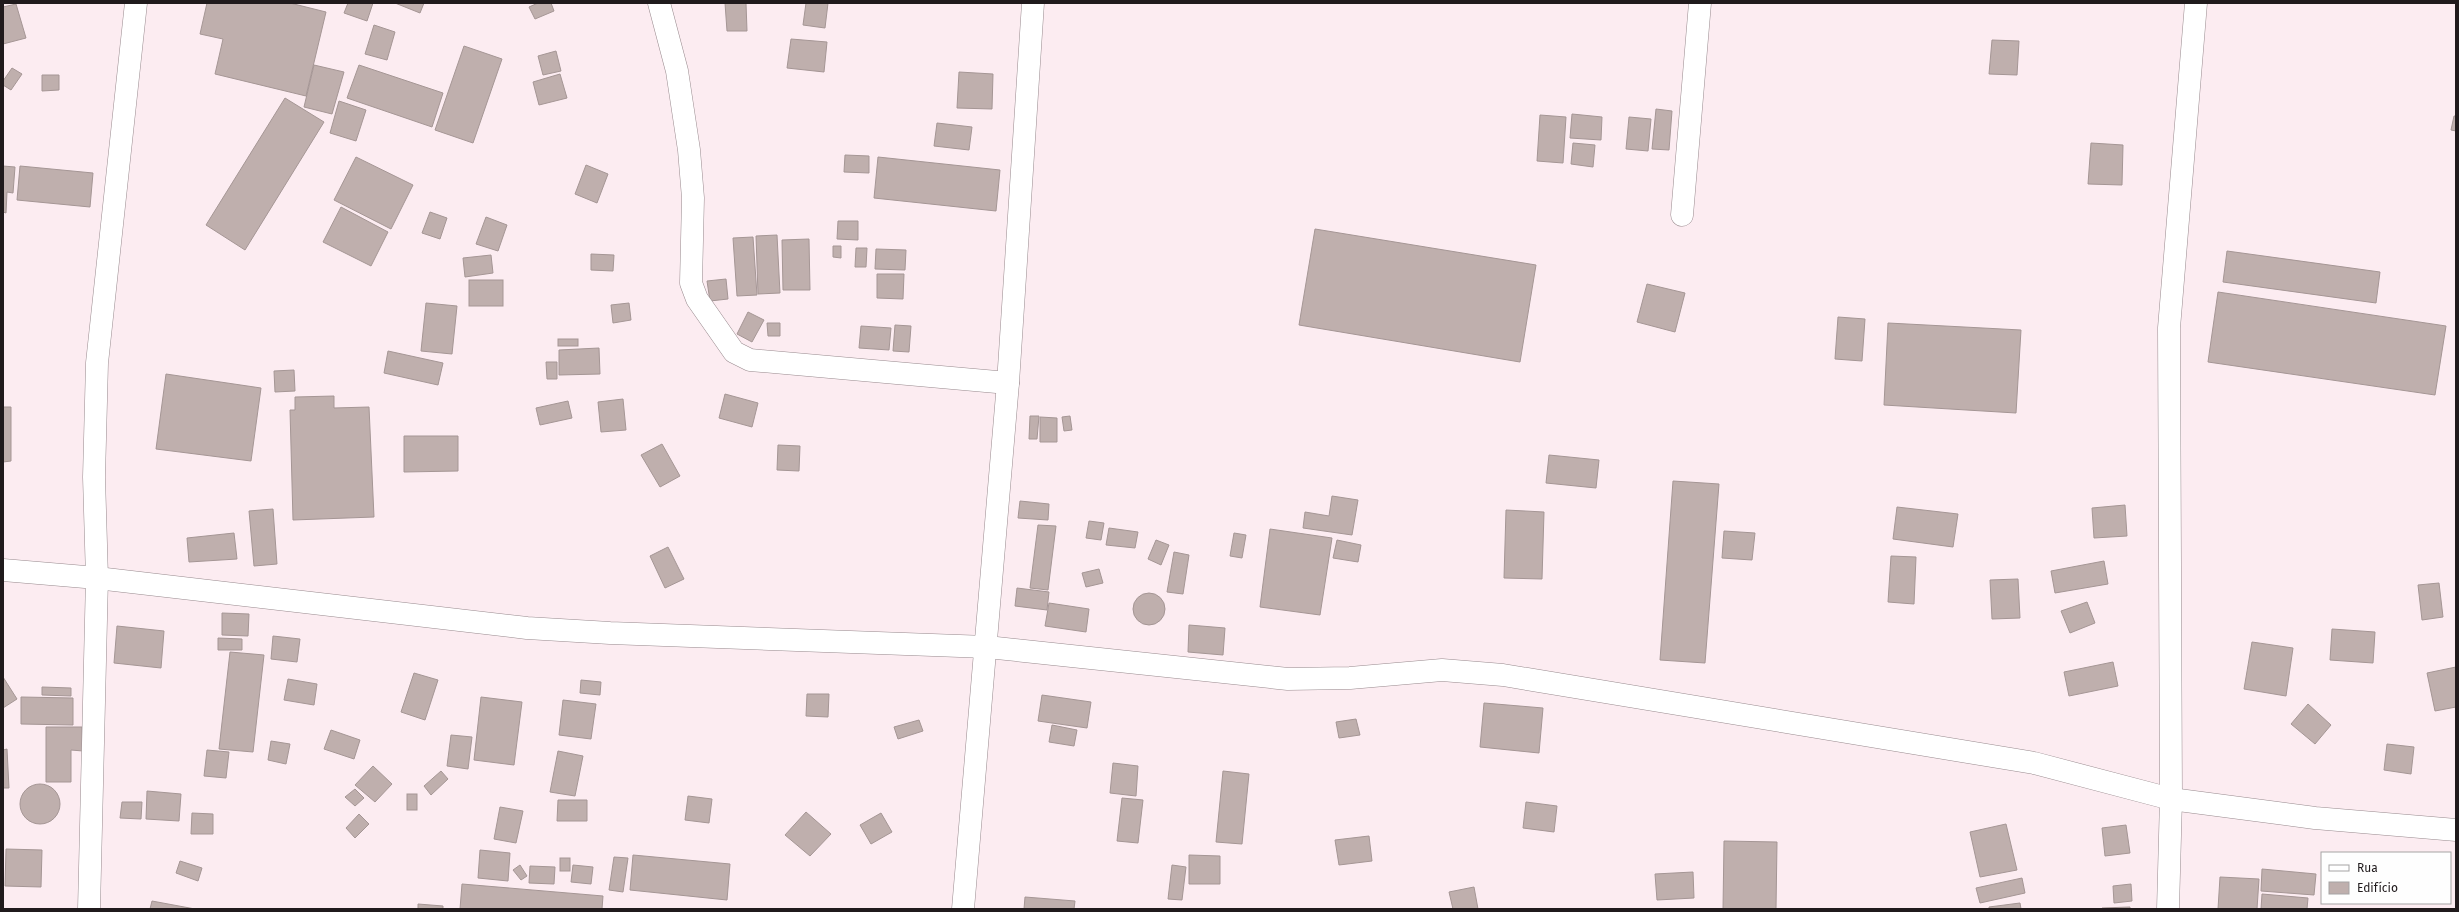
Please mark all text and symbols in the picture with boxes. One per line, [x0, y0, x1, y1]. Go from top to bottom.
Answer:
legend [2321, 852, 2451, 904]
text: Rua [2357, 861, 2378, 875]
text: Edifício [2357, 881, 2398, 895]

